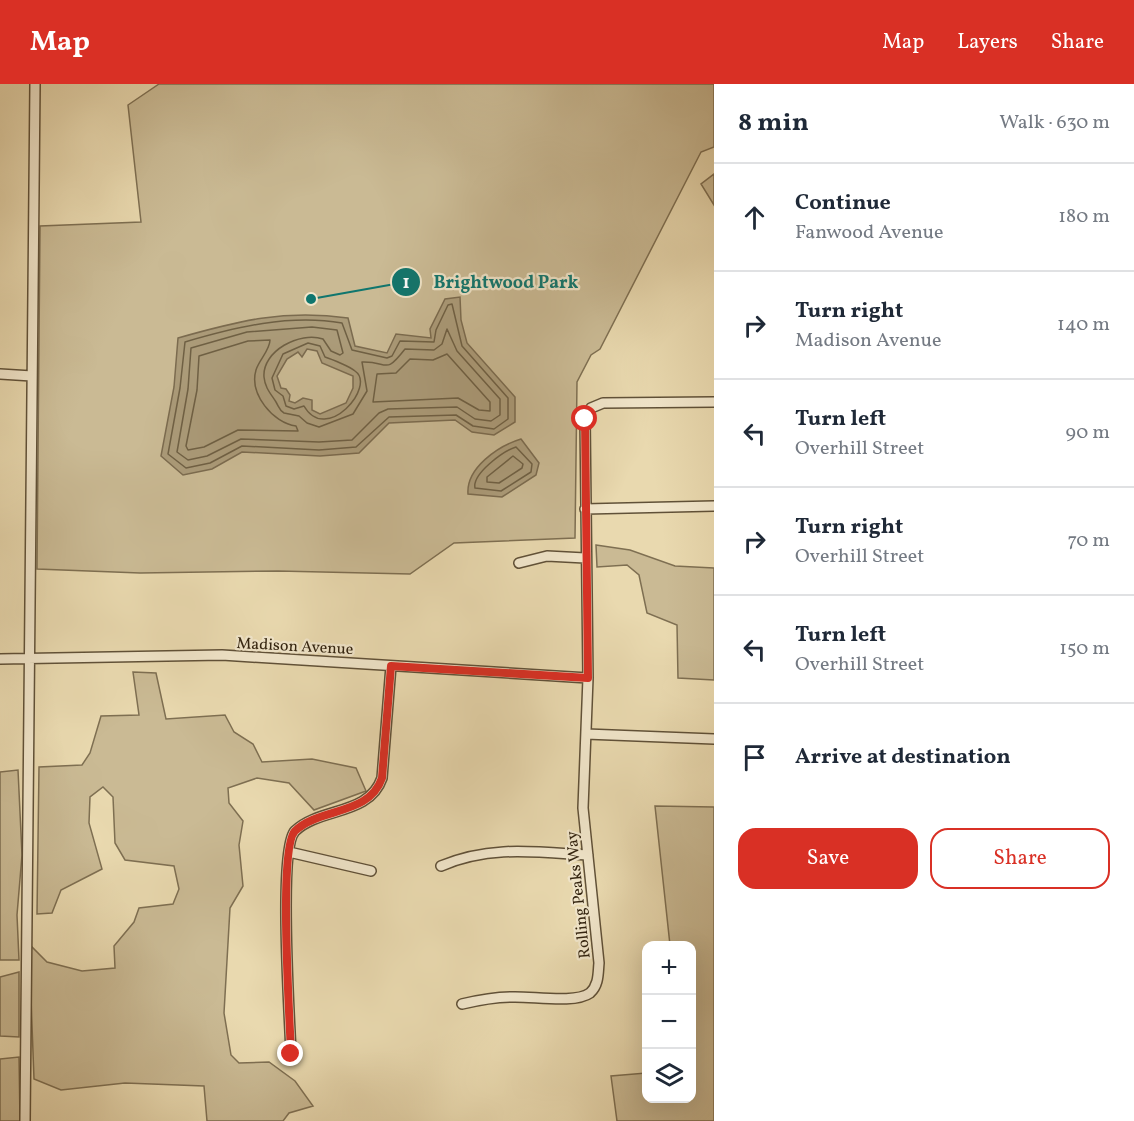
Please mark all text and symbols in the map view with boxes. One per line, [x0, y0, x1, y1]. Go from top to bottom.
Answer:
text: Map [30, 23, 90, 62]
text: Map [882, 28, 924, 57]
text: Layers [957, 28, 1018, 57]
text: Share [1051, 28, 1104, 57]
text: 8 min [738, 105, 809, 141]
text: Walk · 630 m [999, 109, 1110, 137]
text: Continue [795, 188, 891, 219]
icon: ahead [738, 201, 771, 234]
text: 180 m [1058, 203, 1110, 231]
text: Fanwood Avenue [795, 219, 944, 247]
callout: Brightwood Park [391, 264, 590, 300]
text: 1 [402, 271, 410, 296]
text: Brightwood Park [433, 271, 579, 296]
text: Turn right [795, 296, 903, 327]
icon: right [738, 309, 771, 342]
text: 140 m [1057, 311, 1110, 339]
text: Madison Avenue [795, 327, 941, 355]
text: Turn left [795, 404, 886, 435]
route start [571, 405, 597, 431]
icon: left [738, 417, 771, 450]
text: 90 m [1066, 419, 1110, 447]
text: Overhill Street [795, 435, 924, 463]
text: Turn right [795, 512, 903, 543]
icon: right [738, 525, 771, 558]
text: 70 m [1067, 527, 1110, 555]
text: Overhill Street [795, 543, 924, 571]
text: Turn left [795, 620, 886, 651]
street label: Madison Avenue [236, 633, 354, 661]
icon: left [738, 633, 771, 666]
text: 150 m [1059, 635, 1110, 663]
text: Overhill Street [795, 651, 924, 679]
icon: arrive [738, 741, 771, 774]
text: Arrive at destination [795, 742, 1011, 773]
button: Save [738, 828, 918, 889]
button: Share [930, 828, 1110, 889]
street label: Rolling Peaks Way [561, 830, 597, 960]
map controls [642, 941, 696, 1103]
button: + [642, 941, 696, 995]
button: − [642, 995, 696, 1049]
route end [277, 1040, 303, 1066]
button: layers [642, 1049, 696, 1103]

